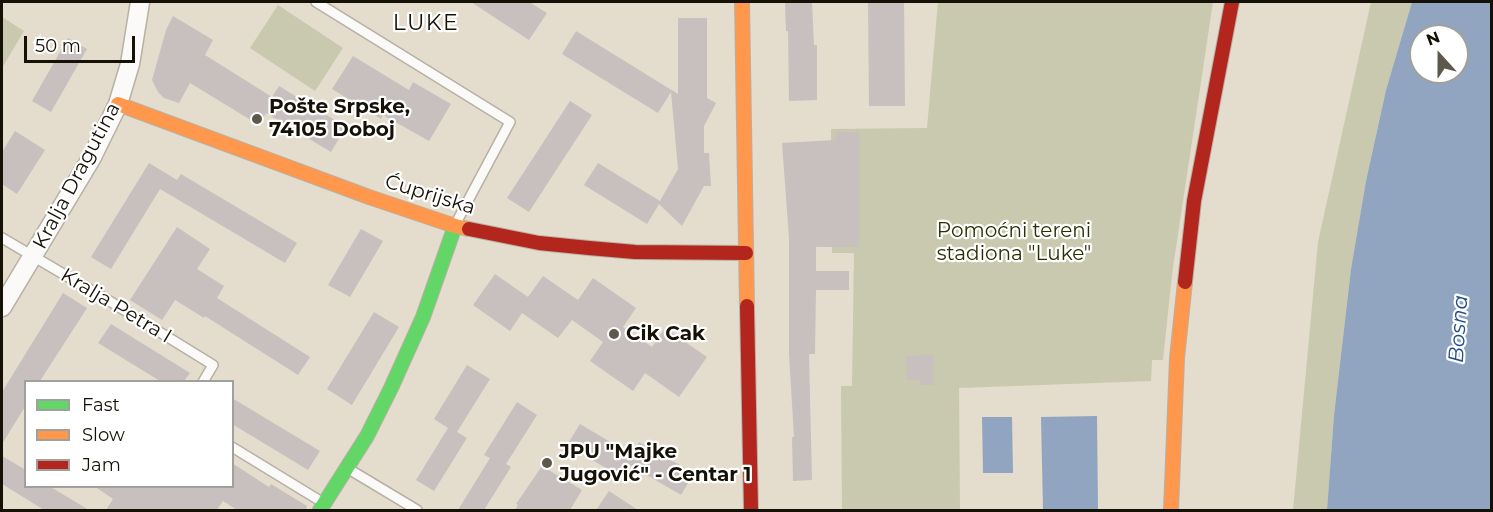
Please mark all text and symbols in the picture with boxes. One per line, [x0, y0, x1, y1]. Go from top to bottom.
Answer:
district label: LUKE [393, 11, 459, 37]
scale bar [27, 24, 138, 62]
north arrow [1409, 24, 1469, 84]
text: N [1424, 27, 1443, 50]
text: 50 m [35, 35, 81, 57]
place label: Pošte Srpske, 74105 Doboj [269, 95, 410, 142]
street label: Kralja Dragutina [28, 99, 126, 253]
marker: Pošte Srpske, 74105 Doboj [250, 112, 264, 126]
street label: Ćuprijska [382, 170, 478, 220]
park label: Pomoćni tereni stadiona "Luke" [937, 219, 1091, 266]
street label: Kralja Petra I [56, 263, 176, 349]
water label: Bosna [1444, 294, 1474, 364]
place label: Cik Cak [626, 322, 705, 346]
marker: Cik Cak [607, 327, 621, 341]
legend [24, 380, 234, 488]
text: Fast [82, 394, 120, 416]
text: Slow [82, 424, 125, 446]
place label: JPU "Majke Jugović" - Centar 1 [559, 440, 751, 487]
text: Jam [82, 454, 121, 476]
marker: JPU "Majke Jugović" - Centar 1 [540, 456, 554, 470]

